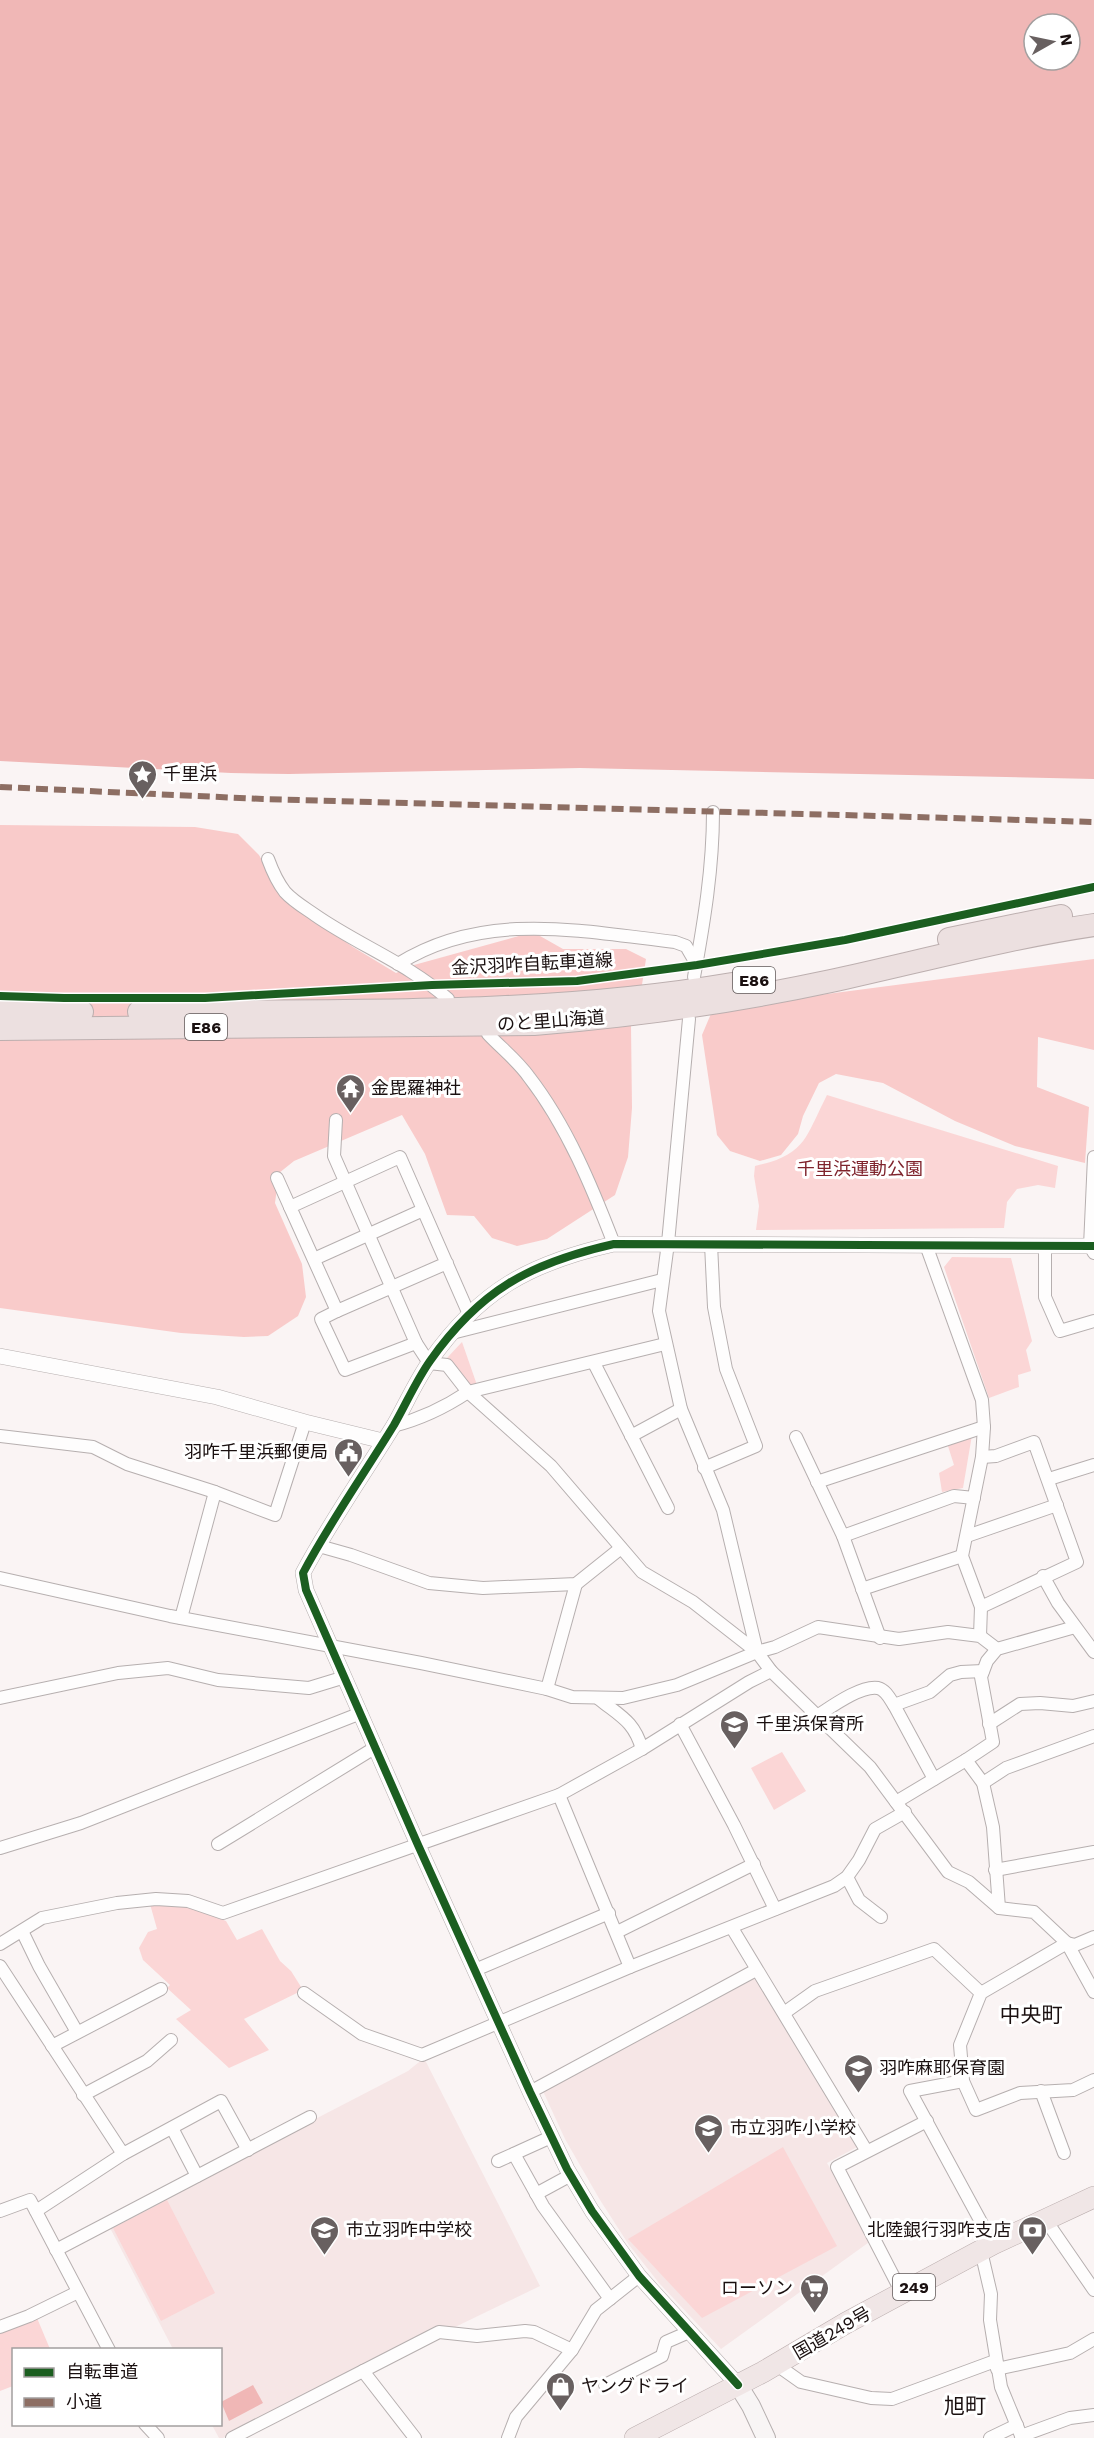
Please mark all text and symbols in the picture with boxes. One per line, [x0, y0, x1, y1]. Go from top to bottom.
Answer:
north arrow [1022, 12, 1082, 72]
text: N [1056, 32, 1077, 47]
place icon: 千里浜 [126, 758, 158, 800]
place label: 千里浜 [163, 763, 217, 784]
street label: 金沢羽咋自転車道線 [451, 949, 613, 978]
road number: E86 [733, 967, 775, 993]
street label: のと里山海道 [496, 1006, 606, 1035]
road number: E86 [185, 1014, 227, 1040]
temple icon: 金毘羅神社 [334, 1072, 366, 1114]
place label: 金毘羅神社 [371, 1077, 461, 1098]
park label: 千里浜運動公園 [797, 1158, 923, 1179]
public building icon: 羽咋千里浜郵便局 [333, 1436, 365, 1478]
place label: 羽咋千里浜郵便局 [184, 1441, 328, 1462]
school or university icon: 千里浜保育所 [719, 1708, 751, 1750]
place label: 千里浜保育所 [756, 1713, 864, 1734]
district label: 中央町 [1000, 2002, 1063, 2027]
school or university icon: 羽咋麻耶保育園 [842, 2052, 874, 2094]
place label: 羽咋麻耶保育園 [879, 2057, 1005, 2078]
school or university icon: 市立羽咋小学校 [693, 2112, 725, 2154]
place label: 市立羽咋小学校 [730, 2117, 856, 2138]
school or university icon: 市立羽咋中学校 [309, 2214, 341, 2256]
bank icon: 北陸銀行羽咋支店 [1016, 2214, 1048, 2256]
place label: 市立羽咋中学校 [346, 2219, 472, 2240]
place label: 北陸銀行羽咋支店 [867, 2219, 1011, 2240]
supermarket icon: ローソン [798, 2272, 830, 2314]
road number: 249 [893, 2274, 935, 2300]
place label: ローソン [721, 2277, 793, 2298]
street label: 国道249号 [789, 2302, 874, 2363]
legend [12, 2348, 222, 2426]
text: 自転車道 [66, 2361, 138, 2382]
shop icon: ヤングドライ [544, 2370, 576, 2412]
place label: ヤングドライ [581, 2375, 689, 2396]
text: 小道 [66, 2391, 102, 2412]
district label: 旭町 [944, 2393, 986, 2418]

